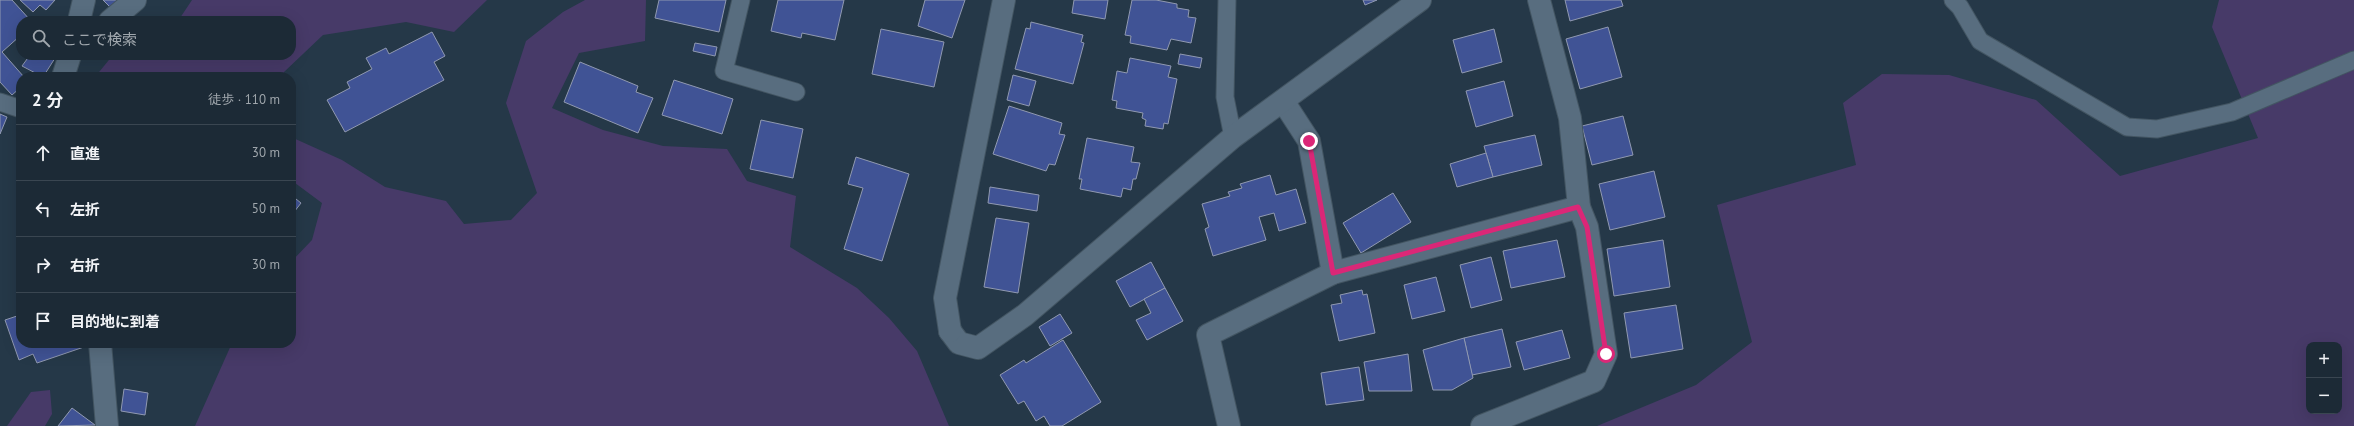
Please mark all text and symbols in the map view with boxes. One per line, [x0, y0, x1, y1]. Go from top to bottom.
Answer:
search box [16, 16, 296, 60]
icon: search [30, 27, 52, 49]
text: ここで検索 [62, 30, 137, 49]
text: 2 分 [32, 89, 63, 111]
text: 徒歩 · 110 m [208, 91, 280, 108]
route end [1300, 132, 1318, 150]
icon: ahead [32, 142, 54, 164]
text: 直進 [70, 144, 100, 163]
text: 30 m [252, 144, 280, 161]
icon: left [32, 198, 54, 220]
text: 左折 [70, 200, 100, 219]
text: 50 m [252, 200, 280, 217]
icon: right [32, 254, 54, 276]
text: 右折 [70, 256, 100, 275]
text: 30 m [252, 256, 280, 273]
icon: arrive [32, 310, 54, 332]
text: 目的地に到着 [70, 312, 160, 331]
map controls [2306, 342, 2342, 414]
button: + [2306, 342, 2342, 378]
route start [1597, 345, 1615, 363]
button: − [2306, 378, 2342, 414]

